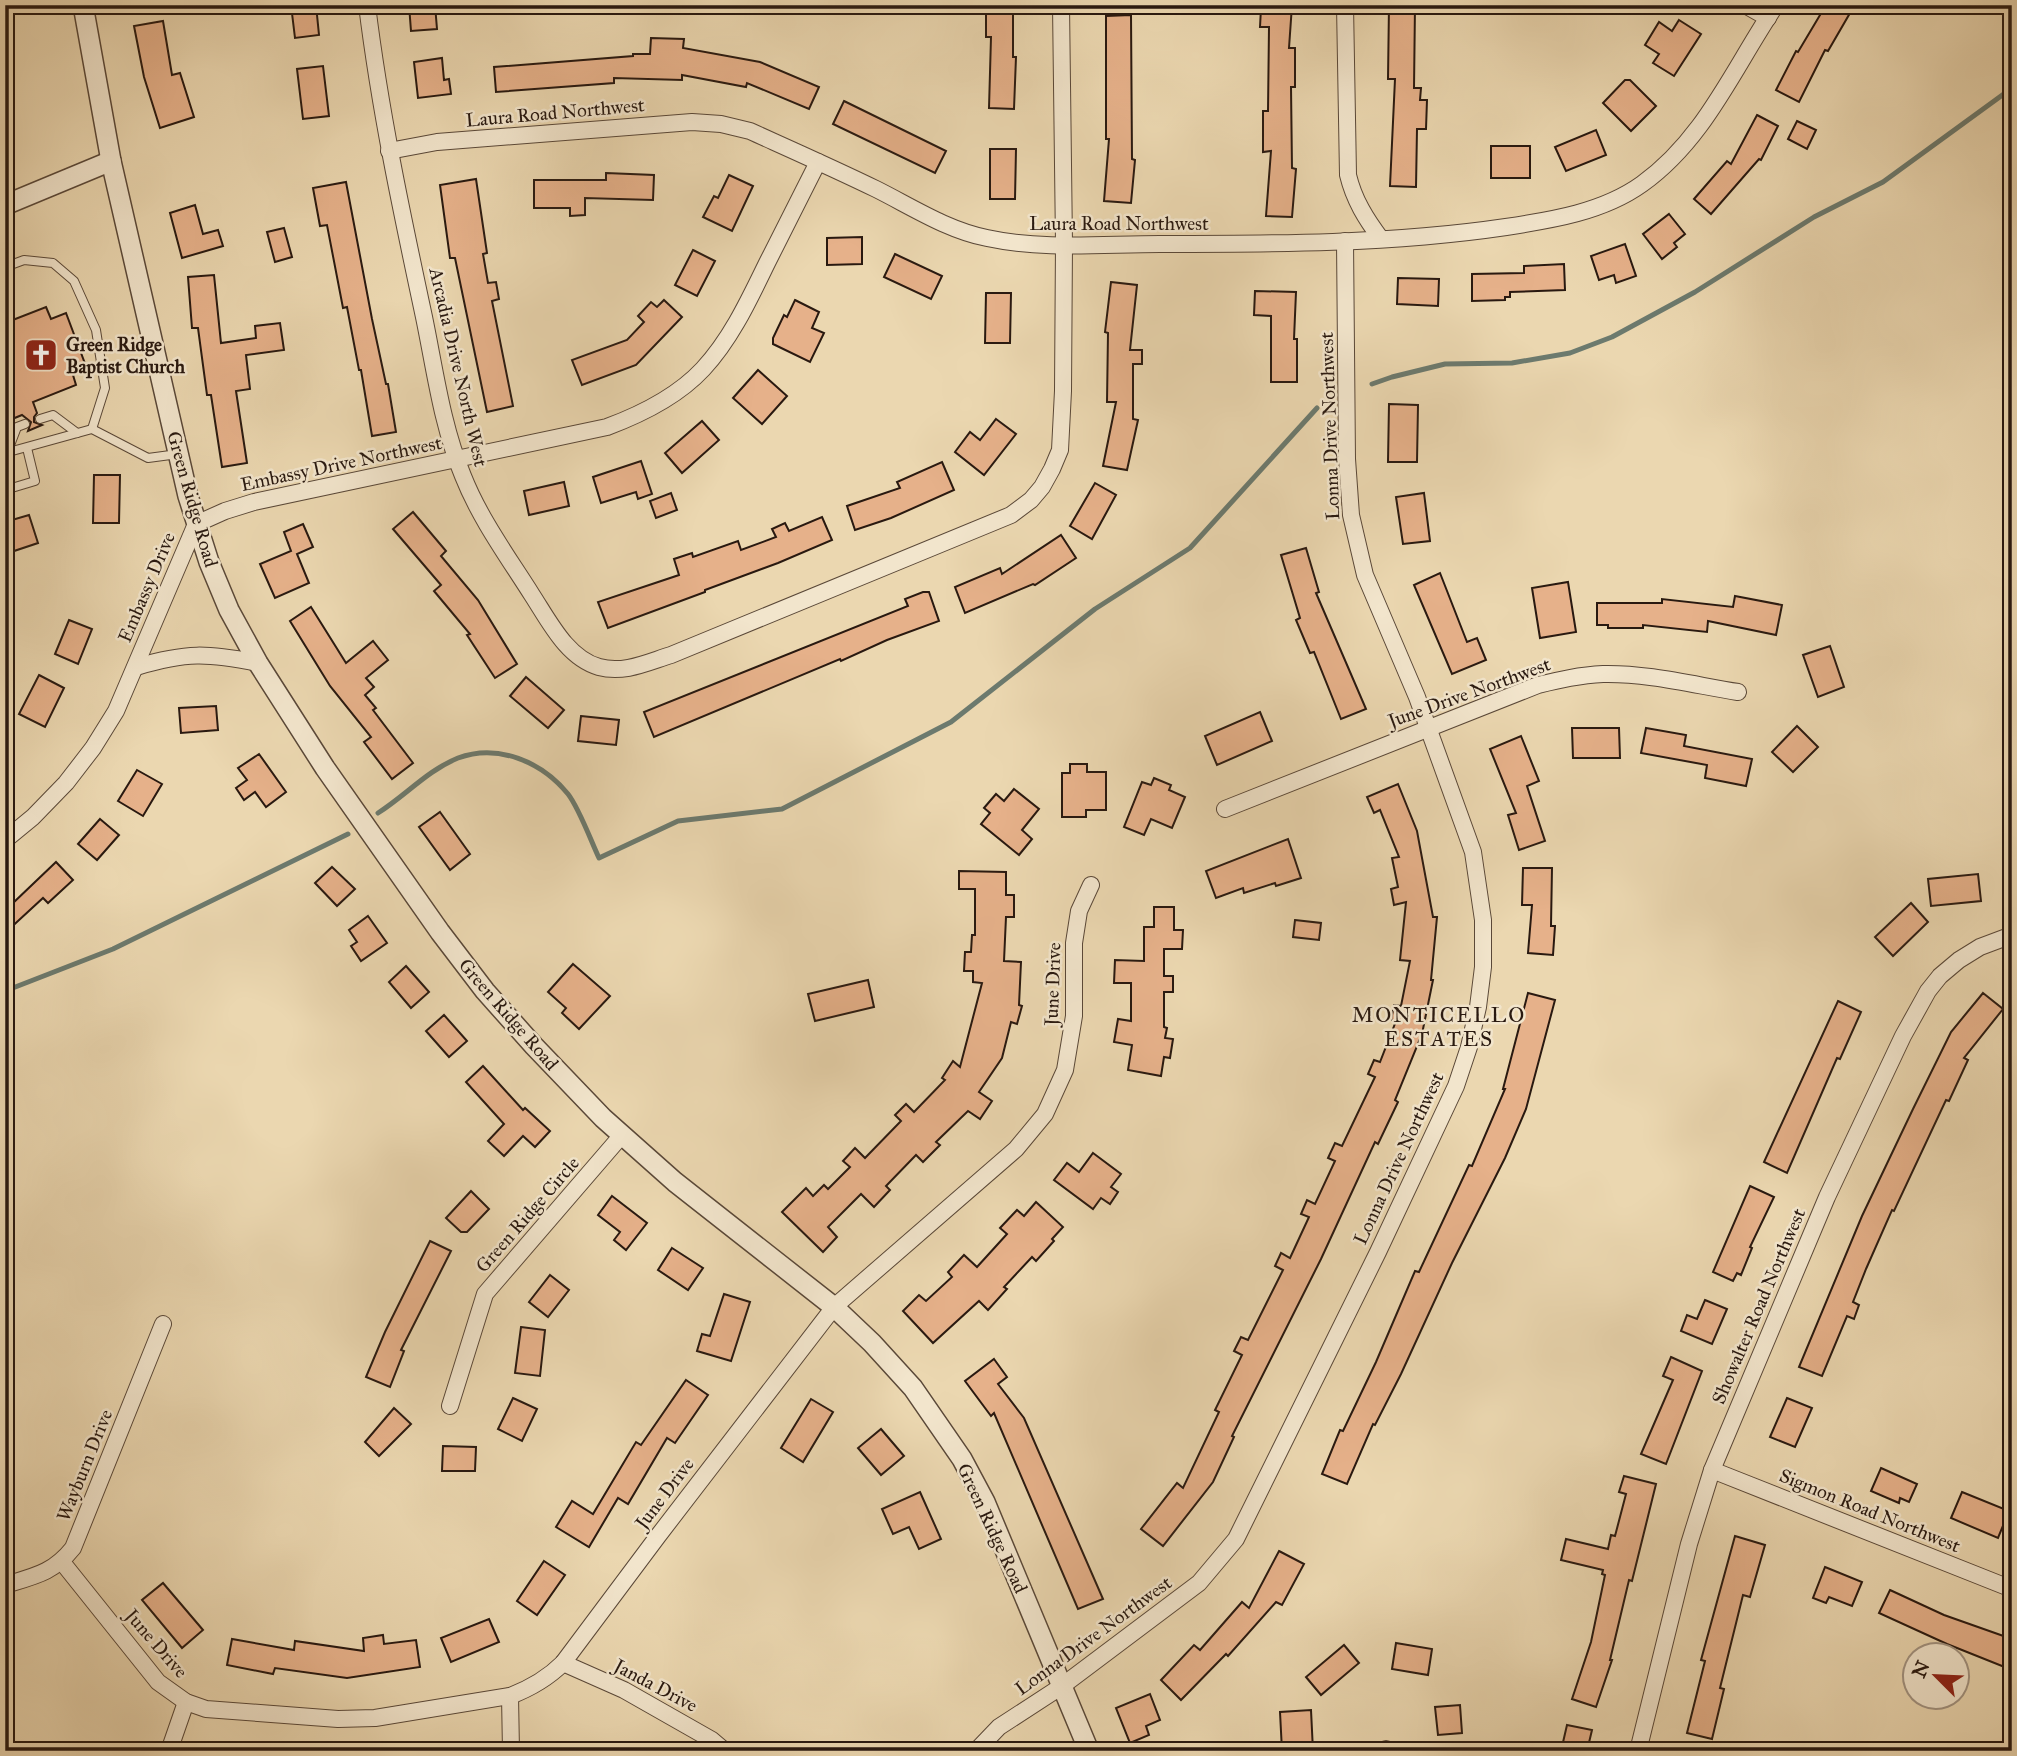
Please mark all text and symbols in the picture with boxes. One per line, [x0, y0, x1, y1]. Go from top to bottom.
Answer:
street label: Laura Road Northwest [465, 93, 646, 132]
street label: Laura Road Northwest [1029, 212, 1209, 235]
street label: Arcadia Drive North West [424, 264, 493, 469]
street label: Lonna Drive Northwest [1315, 331, 1344, 520]
place label: Green Ridge Baptist Church [66, 333, 185, 379]
church icon: Green Ridge Baptist Church [22, 336, 60, 374]
street label: Green Ridge Road [161, 428, 223, 571]
street label: Embassy Drive Northwest [238, 431, 444, 496]
street label: Embassy Drive [113, 529, 180, 646]
street label: June Drive Northwest [1383, 652, 1554, 734]
street label: June Drive [1039, 942, 1066, 1028]
street label: Green Ridge Road [453, 954, 564, 1076]
district label: MONTICELLO ESTATES [1352, 1002, 1526, 1052]
street label: Lonna Drive Northwest [1348, 1068, 1449, 1248]
street label: Green Ridge Circle [471, 1152, 585, 1278]
street label: Showalter Road Northwest [1707, 1205, 1810, 1408]
street label: Wayburn Drive [52, 1406, 117, 1524]
street label: June Drive [629, 1453, 700, 1536]
street label: Green Ridge Road [952, 1460, 1033, 1598]
street label: Sigmon Road Northwest [1776, 1464, 1964, 1558]
street label: Lonna Drive Northwest [1011, 1571, 1176, 1700]
street label: June Drive [118, 1603, 193, 1683]
north arrow [1902, 1640, 1972, 1710]
street label: Janda Drive [608, 1653, 701, 1718]
text: N [1907, 1657, 1935, 1681]

